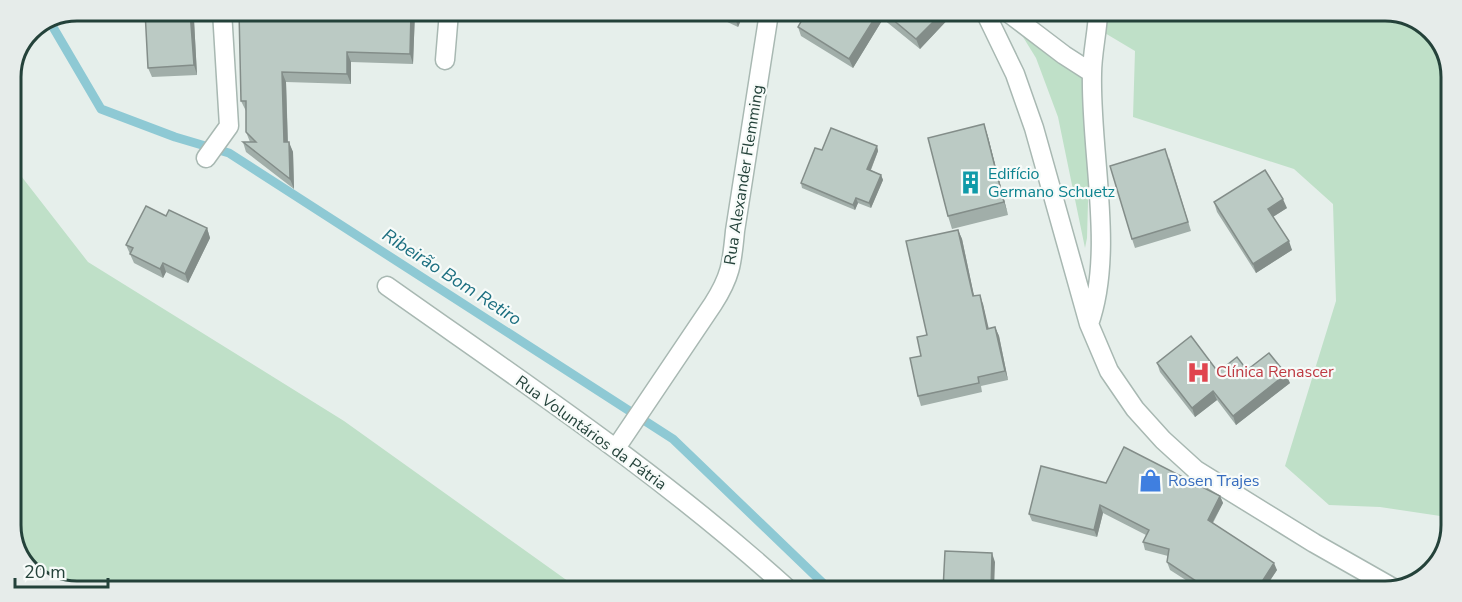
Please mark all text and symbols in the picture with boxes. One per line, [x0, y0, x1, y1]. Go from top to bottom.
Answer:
street label: Rua Alexander Flemming [719, 83, 769, 267]
place label: Edifício Germano Schuetz [988, 163, 1115, 203]
building icon: Edifício Germano Schuetz [957, 170, 983, 196]
water label: Ribeirão Bom Retiro [378, 223, 526, 331]
hospital icon: Clínica Renascer [1185, 359, 1211, 385]
place label: Clínica Renascer [1216, 361, 1334, 383]
street label: Rua Voluntários da Pátria [511, 371, 671, 495]
shop icon: Rosen Trajes [1137, 468, 1163, 494]
place label: Rosen Trajes [1168, 470, 1259, 492]
scale bar [15, 551, 108, 589]
text: 20 m [24, 560, 66, 584]

